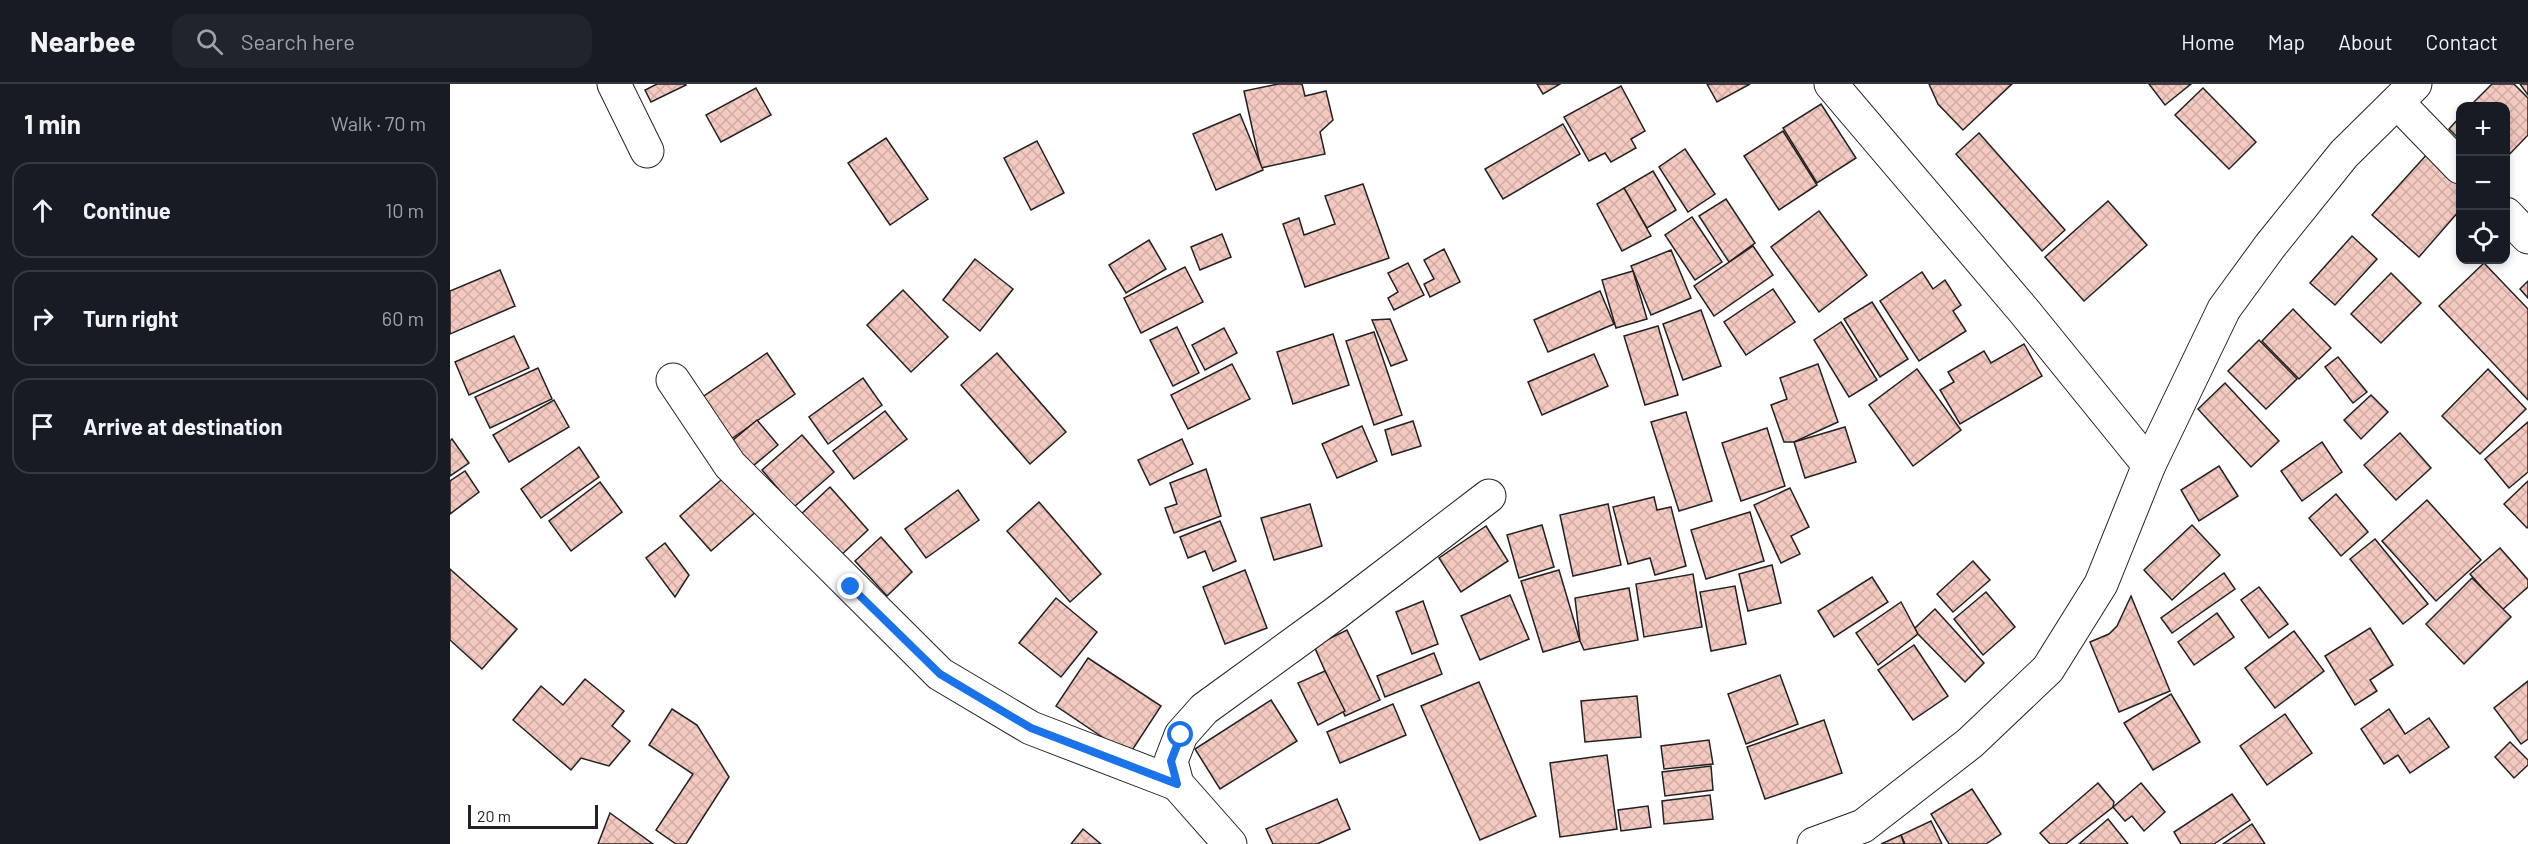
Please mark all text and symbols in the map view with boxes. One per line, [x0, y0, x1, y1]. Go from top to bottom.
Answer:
search box [172, 14, 592, 68]
text: Nearbee [30, 24, 136, 58]
icon: search [193, 25, 226, 58]
text: Search here [241, 28, 355, 54]
text: Home [2181, 29, 2235, 54]
text: Map [2268, 29, 2305, 54]
text: About [2338, 29, 2393, 54]
text: Contact [2426, 29, 2498, 54]
map controls [2456, 102, 2510, 264]
button: + [2456, 102, 2510, 156]
text: 1 min [24, 108, 81, 139]
text: Walk · 70 m [331, 111, 426, 135]
button: − [2456, 156, 2510, 210]
icon: ahead [26, 194, 59, 227]
text: Continue [83, 197, 171, 223]
text: 10 m [385, 198, 424, 222]
button: locate [2456, 210, 2510, 264]
icon: right [26, 302, 59, 335]
text: Turn right [83, 305, 178, 331]
text: 60 m [382, 306, 424, 330]
icon: arrive [26, 410, 59, 443]
text: Arrive at destination [83, 413, 282, 439]
route end [837, 573, 863, 599]
route start [1167, 721, 1193, 747]
scale bar [468, 802, 598, 830]
text: 20 m [477, 806, 511, 825]

